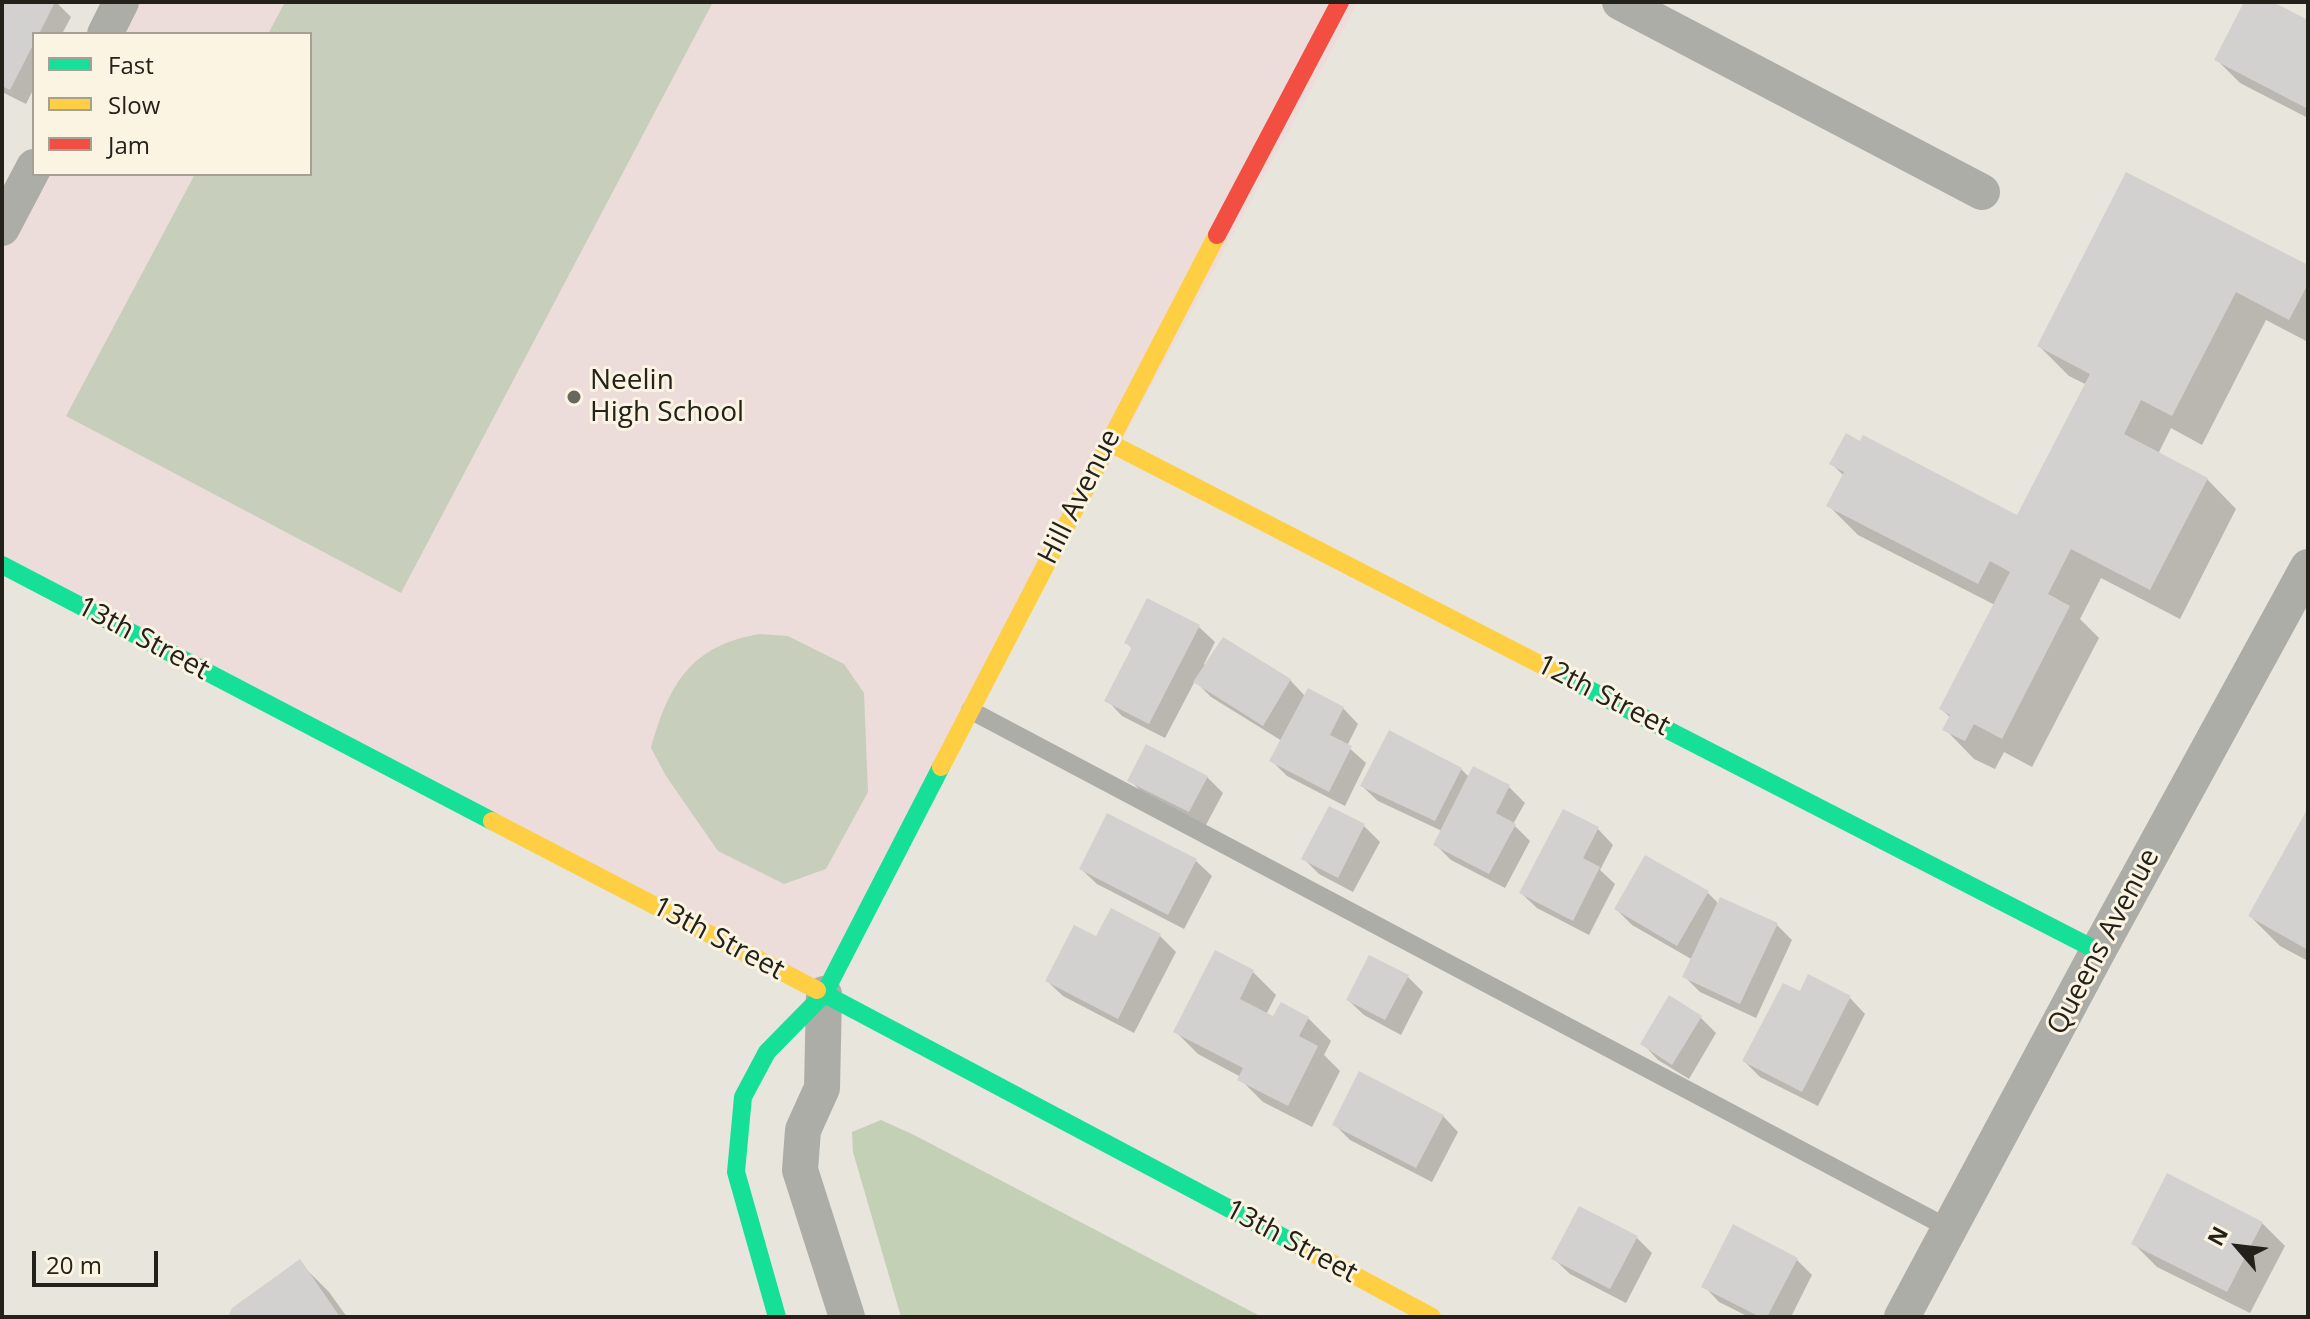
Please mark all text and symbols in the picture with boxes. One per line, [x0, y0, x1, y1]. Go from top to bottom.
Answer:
legend [32, 32, 312, 176]
text: Fast [108, 48, 154, 81]
text: Slow [108, 88, 160, 121]
text: Jam [108, 128, 150, 161]
place label: Neelin High School [590, 364, 744, 430]
marker: Neelin High School [565, 388, 583, 406]
street label: Hill Avenue [1032, 424, 1128, 570]
street label: 13th Street [71, 590, 215, 688]
street label: 12th Street [1531, 648, 1675, 744]
street label: Queens Avenue [2041, 843, 2167, 1041]
street label: 13th Street [646, 890, 790, 988]
street label: 13th Street [1219, 1193, 1363, 1291]
north arrow [2198, 1207, 2278, 1287]
text: N [2199, 1221, 2234, 1251]
scale bar [36, 1235, 162, 1285]
text: 20 m [46, 1248, 102, 1281]

